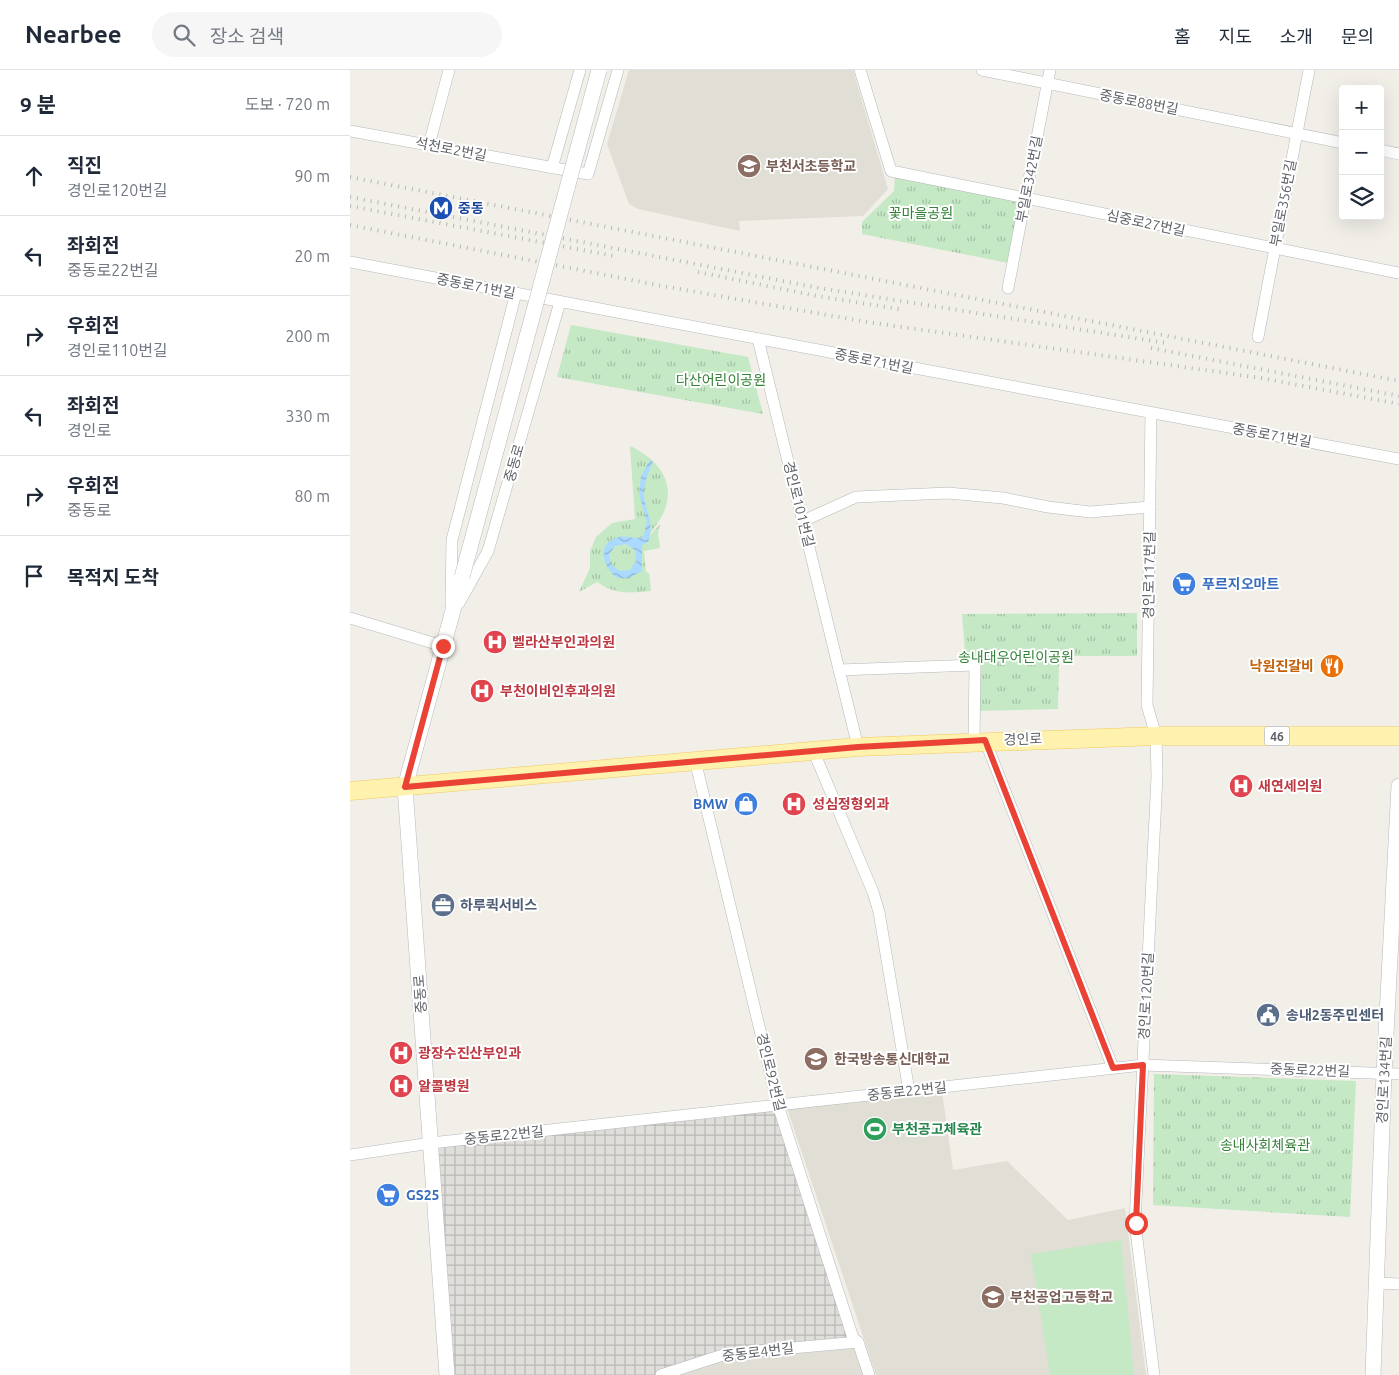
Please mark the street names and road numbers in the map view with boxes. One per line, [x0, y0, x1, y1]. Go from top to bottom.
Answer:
street label: 중동로88번길 [1098, 86, 1180, 118]
street label: 석천로2번길 [414, 134, 488, 164]
street label: 부일로342번길 [1013, 134, 1045, 224]
street label: 부일로356번길 [1267, 158, 1299, 248]
street label: 심중로27번길 [1105, 207, 1187, 239]
street label: 중동로71번길 [435, 270, 517, 302]
street label: 중동로71번길 [833, 345, 915, 377]
street label: 중동로71번길 [1231, 420, 1313, 450]
street label: 중동로 [501, 442, 527, 484]
street label: 경인로101번길 [781, 459, 817, 549]
street label: 경인로117번길 [1140, 531, 1158, 619]
road number: 46 [1264, 726, 1290, 746]
street label: 경인로 [1003, 730, 1043, 748]
street label: 경인로120번길 [1136, 952, 1156, 1040]
street label: 중동로 [411, 974, 429, 1014]
street label: 경인로92번길 [754, 1031, 788, 1113]
street label: 경인로134번길 [1374, 1036, 1394, 1124]
street label: 중동로22번길 [1270, 1061, 1350, 1079]
street label: 중동로22번길 [866, 1079, 948, 1103]
street label: 중동로22번길 [463, 1123, 545, 1147]
street label: 중동로4번길 [721, 1340, 795, 1364]

